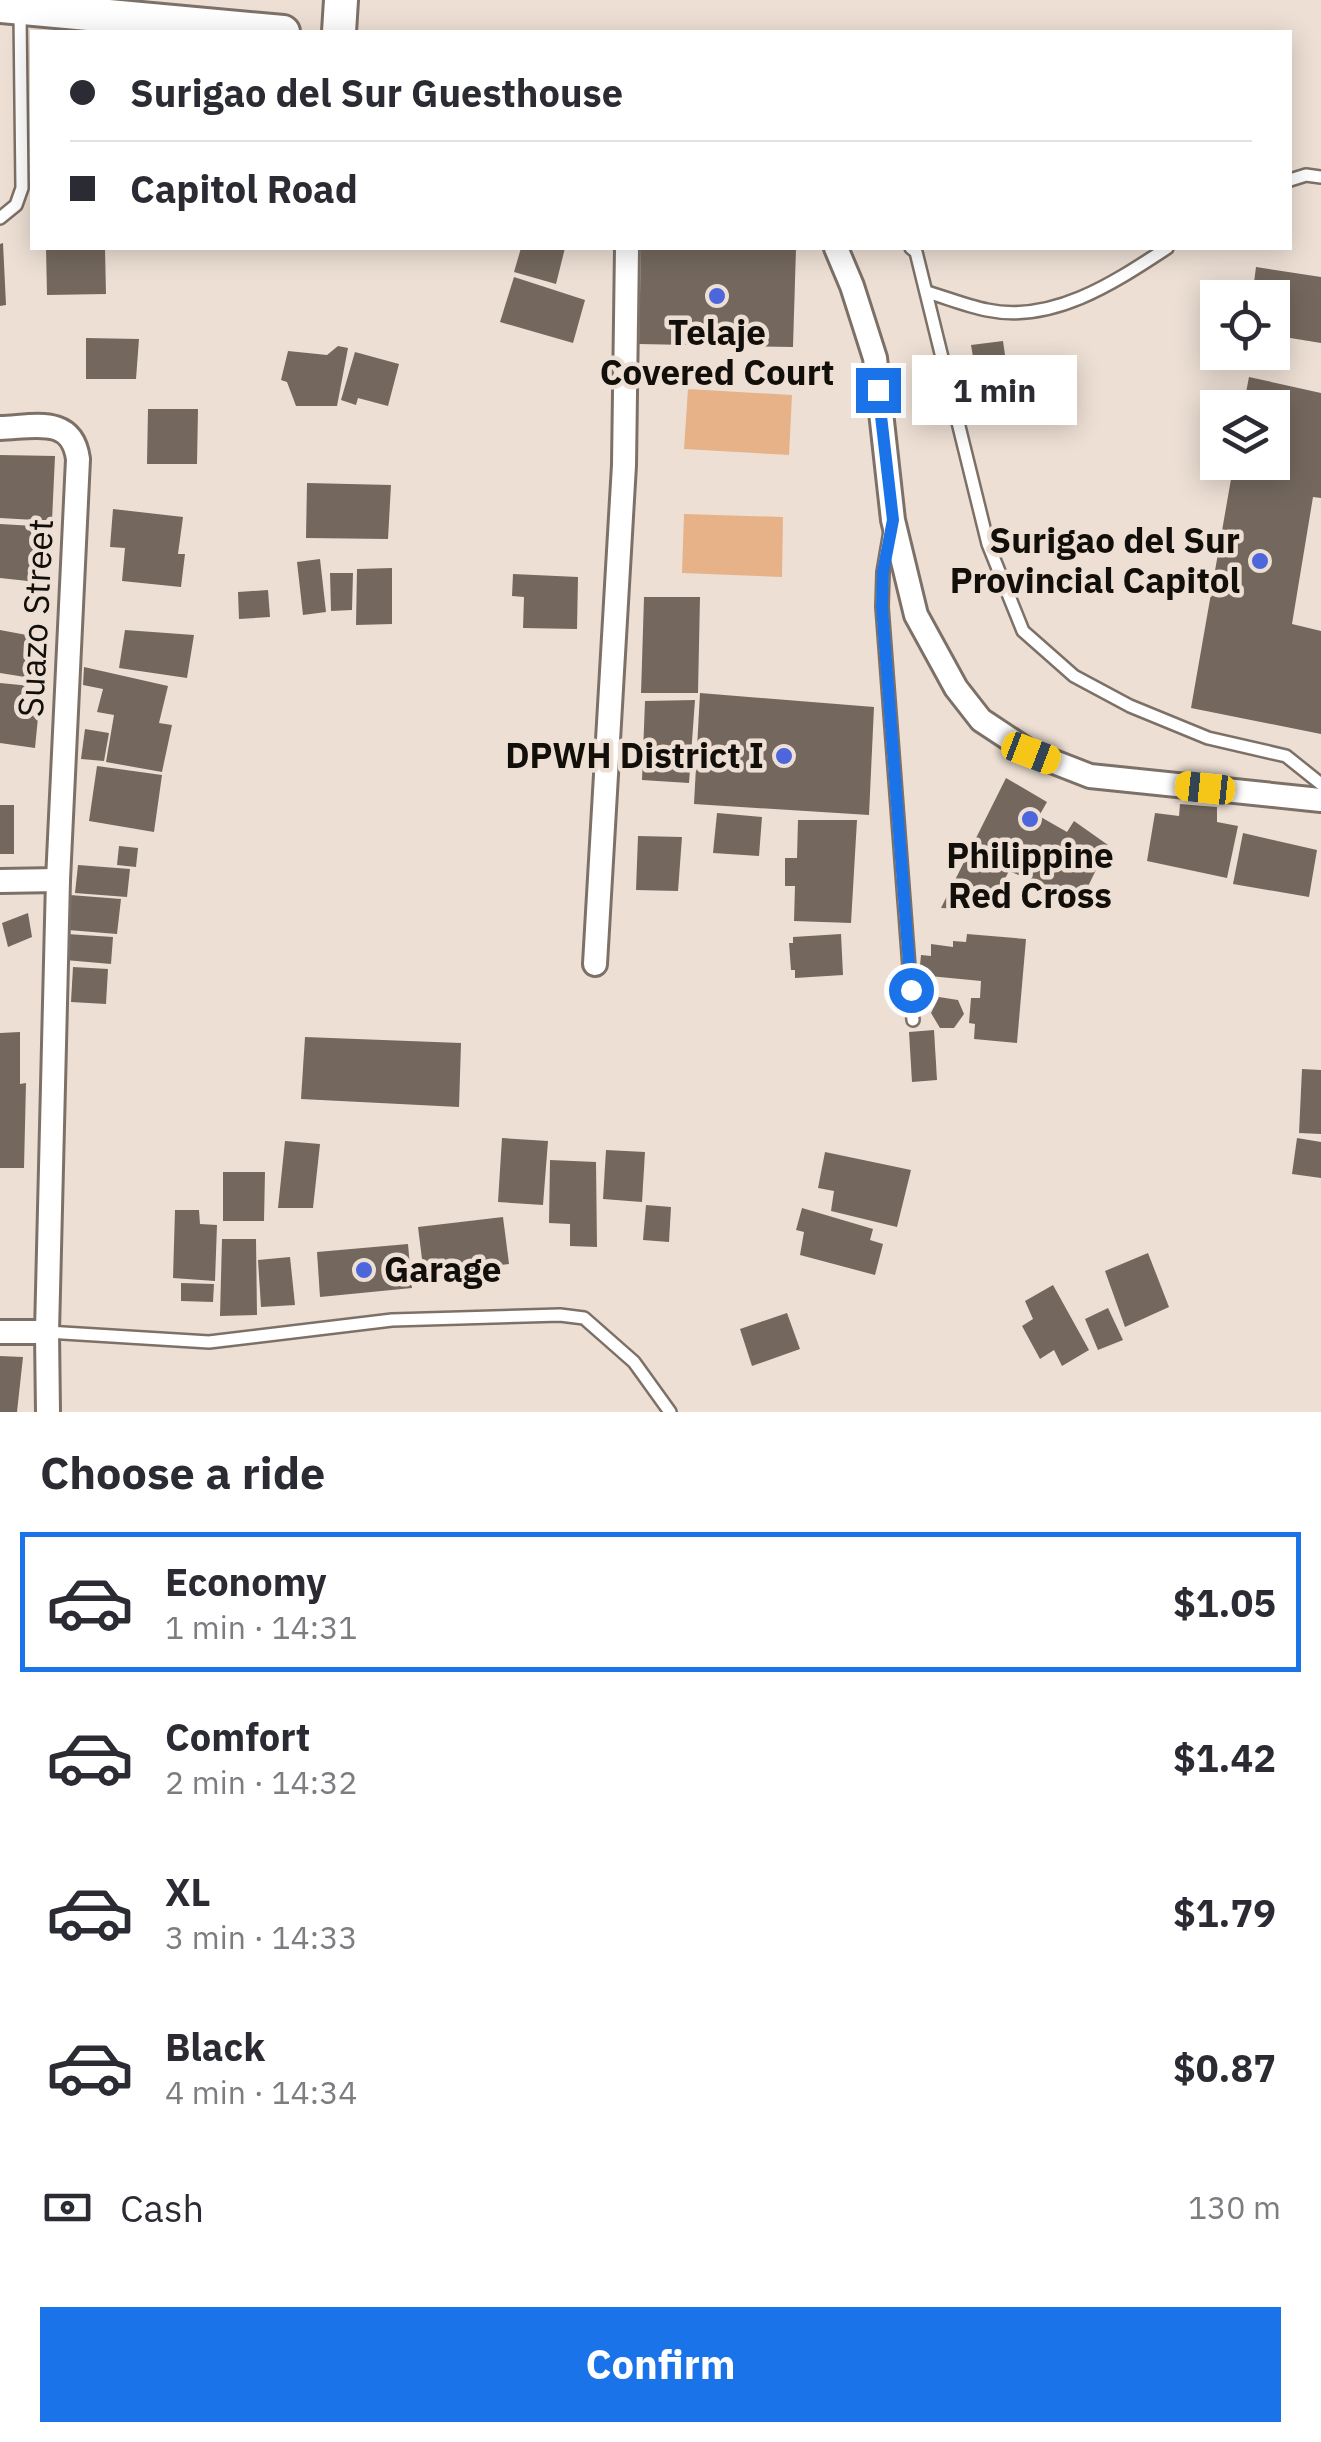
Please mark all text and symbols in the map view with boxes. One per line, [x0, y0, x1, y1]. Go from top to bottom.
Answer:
text: Surigao del Sur Guesthouse [130, 68, 623, 117]
text: Capitol Road [130, 164, 358, 213]
map controls [1200, 280, 1290, 480]
button: locate [1200, 280, 1290, 370]
marker: Telaje Covered Court [706, 285, 728, 307]
place label: Telaje Covered Court [600, 309, 834, 395]
callout: 1 min [913, 355, 1078, 425]
route end [856, 368, 901, 413]
text: 1 min [953, 369, 1036, 411]
button: layers [1200, 390, 1290, 480]
place label: Surigao del Sur Provincial Capitol [950, 517, 1240, 603]
street label: Suazo Street [7, 518, 63, 718]
marker: Surigao del Sur Provincial Capitol [1249, 550, 1271, 572]
car [998, 728, 1064, 778]
place label: DPWH District I [505, 732, 764, 778]
marker: DPWH District I [773, 745, 795, 767]
car [1174, 770, 1236, 806]
marker: Philippine Red Cross [1019, 808, 1041, 830]
place label: Philippine Red Cross [946, 832, 1114, 918]
route start [889, 968, 934, 1013]
place label: Garage [384, 1246, 501, 1292]
marker: Garage [353, 1259, 375, 1281]
text: Choose a ride [40, 1443, 325, 1501]
icon: car [45, 1557, 135, 1647]
text: Economy [165, 1557, 327, 1606]
text: $1.05 [1173, 1578, 1276, 1627]
text: 1 min · 14:31 [165, 1606, 358, 1648]
icon: car [45, 1712, 135, 1802]
text: Comfort [165, 1712, 310, 1761]
text: $1.42 [1173, 1733, 1276, 1782]
text: 2 min · 14:32 [165, 1761, 358, 1803]
icon: car [45, 1867, 135, 1957]
text: XL [165, 1867, 211, 1916]
text: $1.79 [1173, 1888, 1276, 1937]
text: 3 min · 14:33 [165, 1916, 358, 1958]
icon: car [45, 2022, 135, 2112]
text: Black [165, 2022, 265, 2071]
text: $0.87 [1173, 2043, 1276, 2092]
text: 4 min · 14:34 [165, 2071, 358, 2113]
icon: cash [40, 2180, 95, 2235]
text: Cash [120, 2183, 204, 2232]
text: 130 m [1188, 2186, 1281, 2228]
button: Confirm [40, 2307, 1281, 2422]

